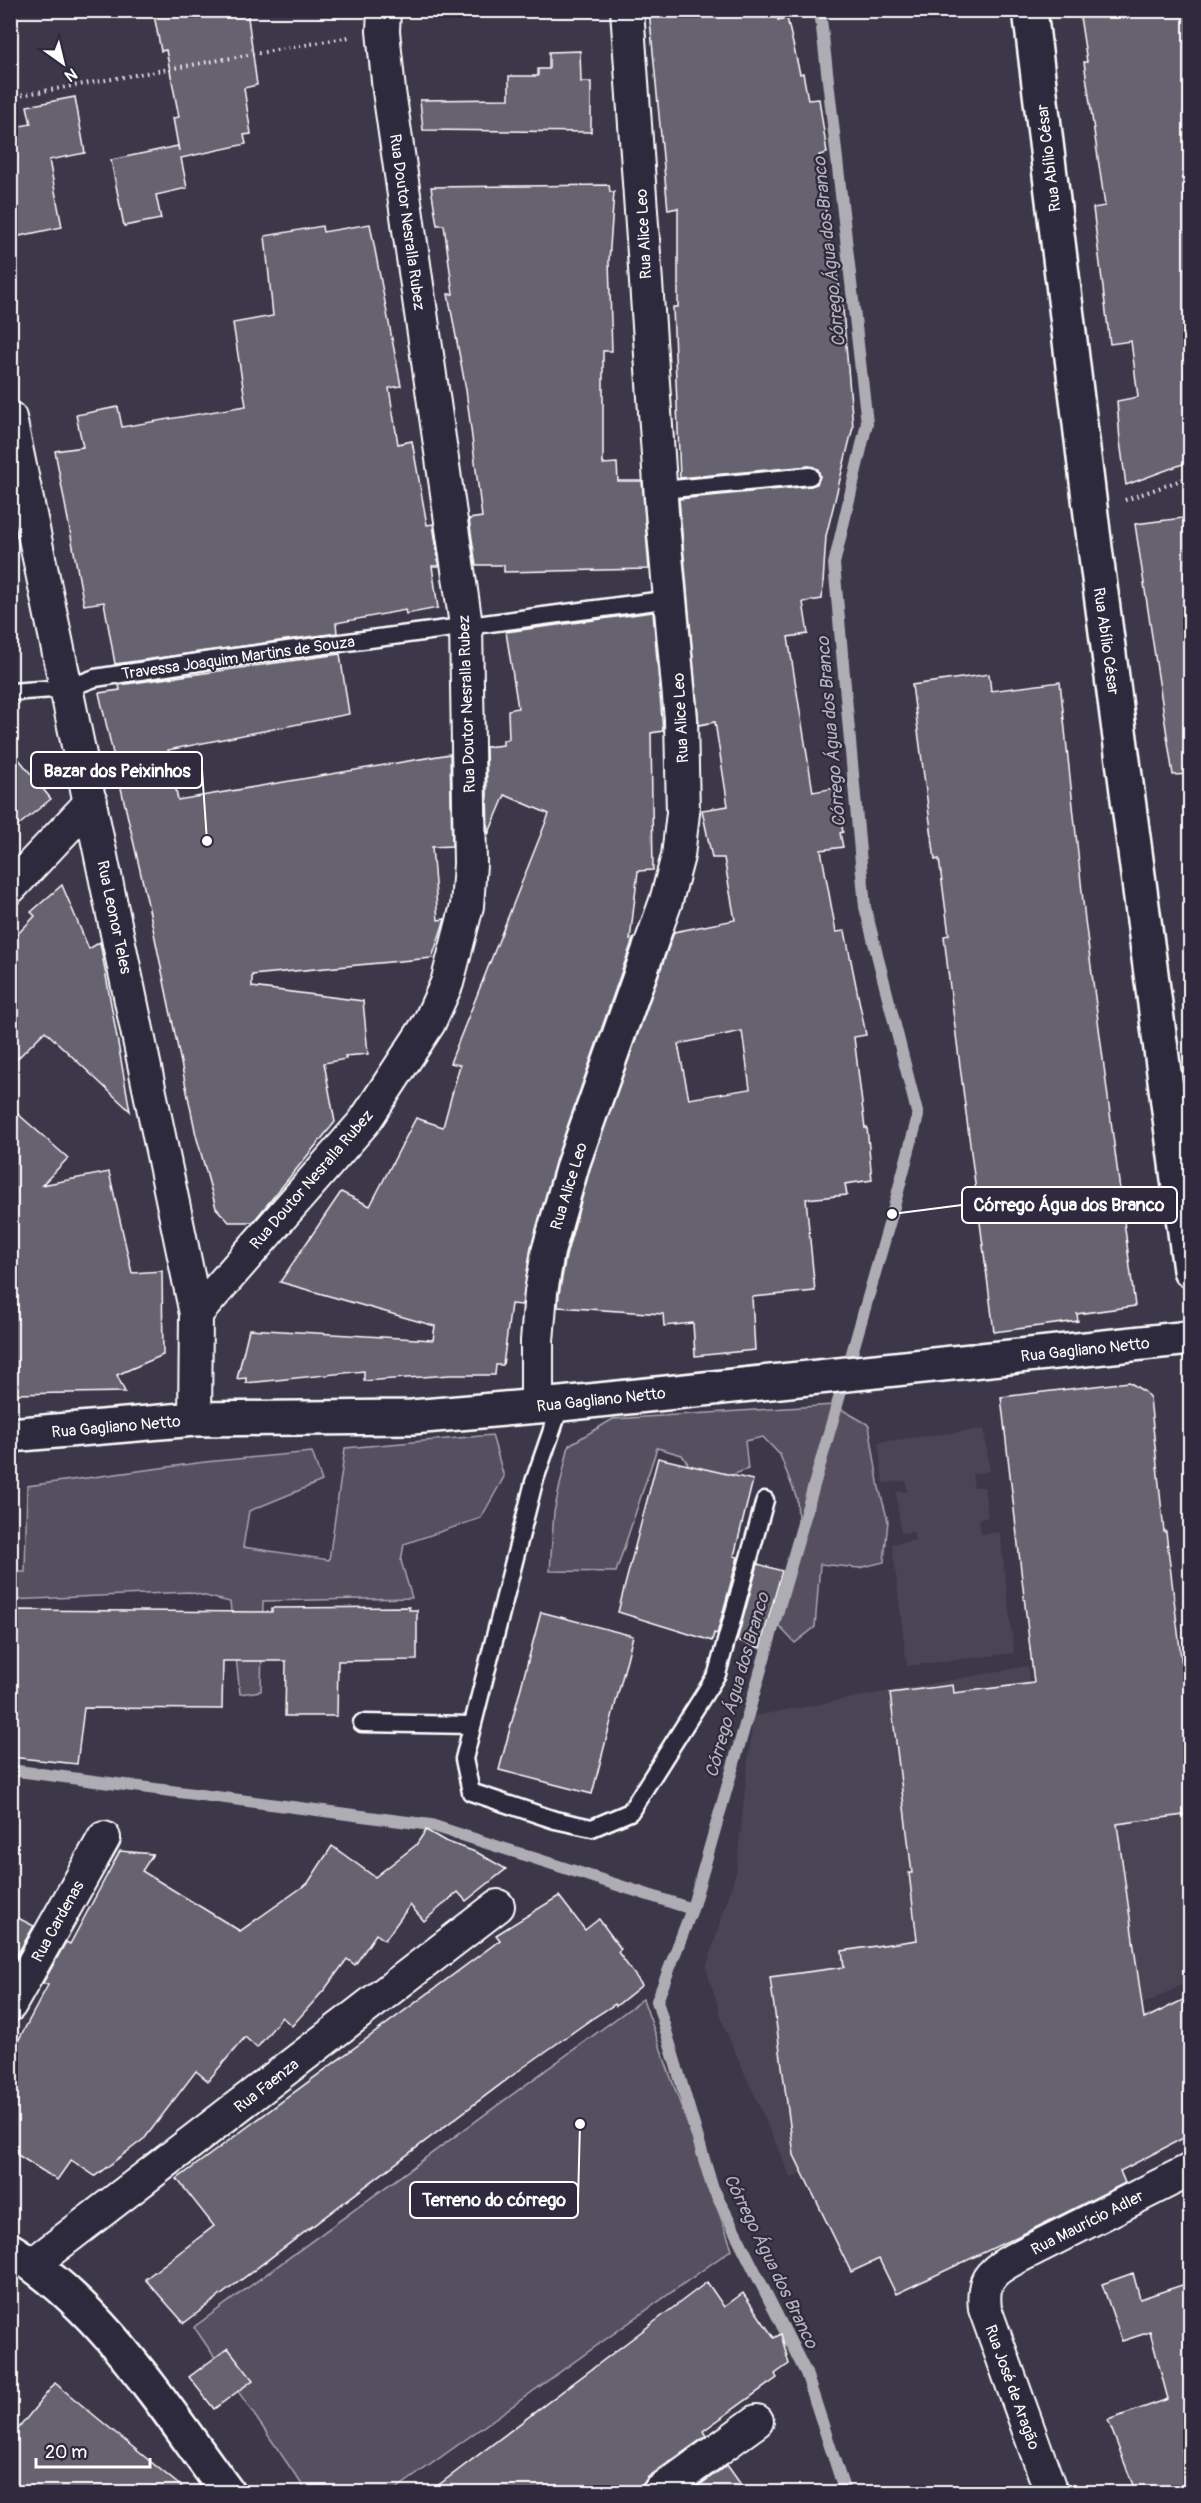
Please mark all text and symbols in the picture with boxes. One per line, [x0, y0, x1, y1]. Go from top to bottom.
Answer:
north arrow [33, 33, 93, 93]
text: N [61, 63, 81, 86]
street label: Rua Abílio César [1032, 103, 1066, 213]
street label: Rua Doutor Nesralla Rubez [385, 133, 429, 312]
water label: Córrego Água dos Branco [808, 154, 851, 348]
street label: Rua Alice Leo [632, 188, 656, 280]
street label: Rua Abílio César [1089, 586, 1123, 696]
street label: Rua Doutor Nesralla Rubez [454, 615, 480, 793]
street label: Travessa Joaquim Martins de Souza [120, 632, 356, 684]
water label: Córrego Água dos Branco [812, 635, 851, 828]
street label: Rua Alice Leo [669, 672, 693, 764]
callout: Bazar dos Peixinhos [31, 752, 202, 788]
text: Bazar dos Peixinhos [43, 760, 191, 783]
street label: Rua Leonor Teles [92, 859, 136, 976]
street label: Rua Doutor Nesralla Rubez [246, 1106, 378, 1253]
street label: Rua Alice Leo [546, 1140, 592, 1232]
callout: Córrego Água dos Branco [962, 1187, 1177, 1223]
text: Córrego Água dos Branco [974, 1194, 1165, 1217]
street label: Rua Gagliano Netto [1020, 1333, 1151, 1367]
street label: Rua Gagliano Netto [536, 1383, 667, 1417]
street label: Rua Gagliano Netto [51, 1411, 182, 1443]
water label: Córrego Água dos Branco [700, 1589, 775, 1780]
street label: Rua Cardenas [27, 1877, 88, 1966]
street label: Rua Faenza [230, 2054, 303, 2117]
water label: Córrego Água dos Branco [718, 2170, 823, 2353]
callout: Terreno do córrego [410, 2182, 578, 2218]
street label: Rua Maurício Adler [1028, 2186, 1147, 2260]
text: Terreno do córrego [421, 2189, 566, 2212]
street label: Rua José de Aragão [980, 2322, 1044, 2453]
scale bar [36, 2431, 150, 2469]
text: 20 m [45, 2441, 87, 2464]

